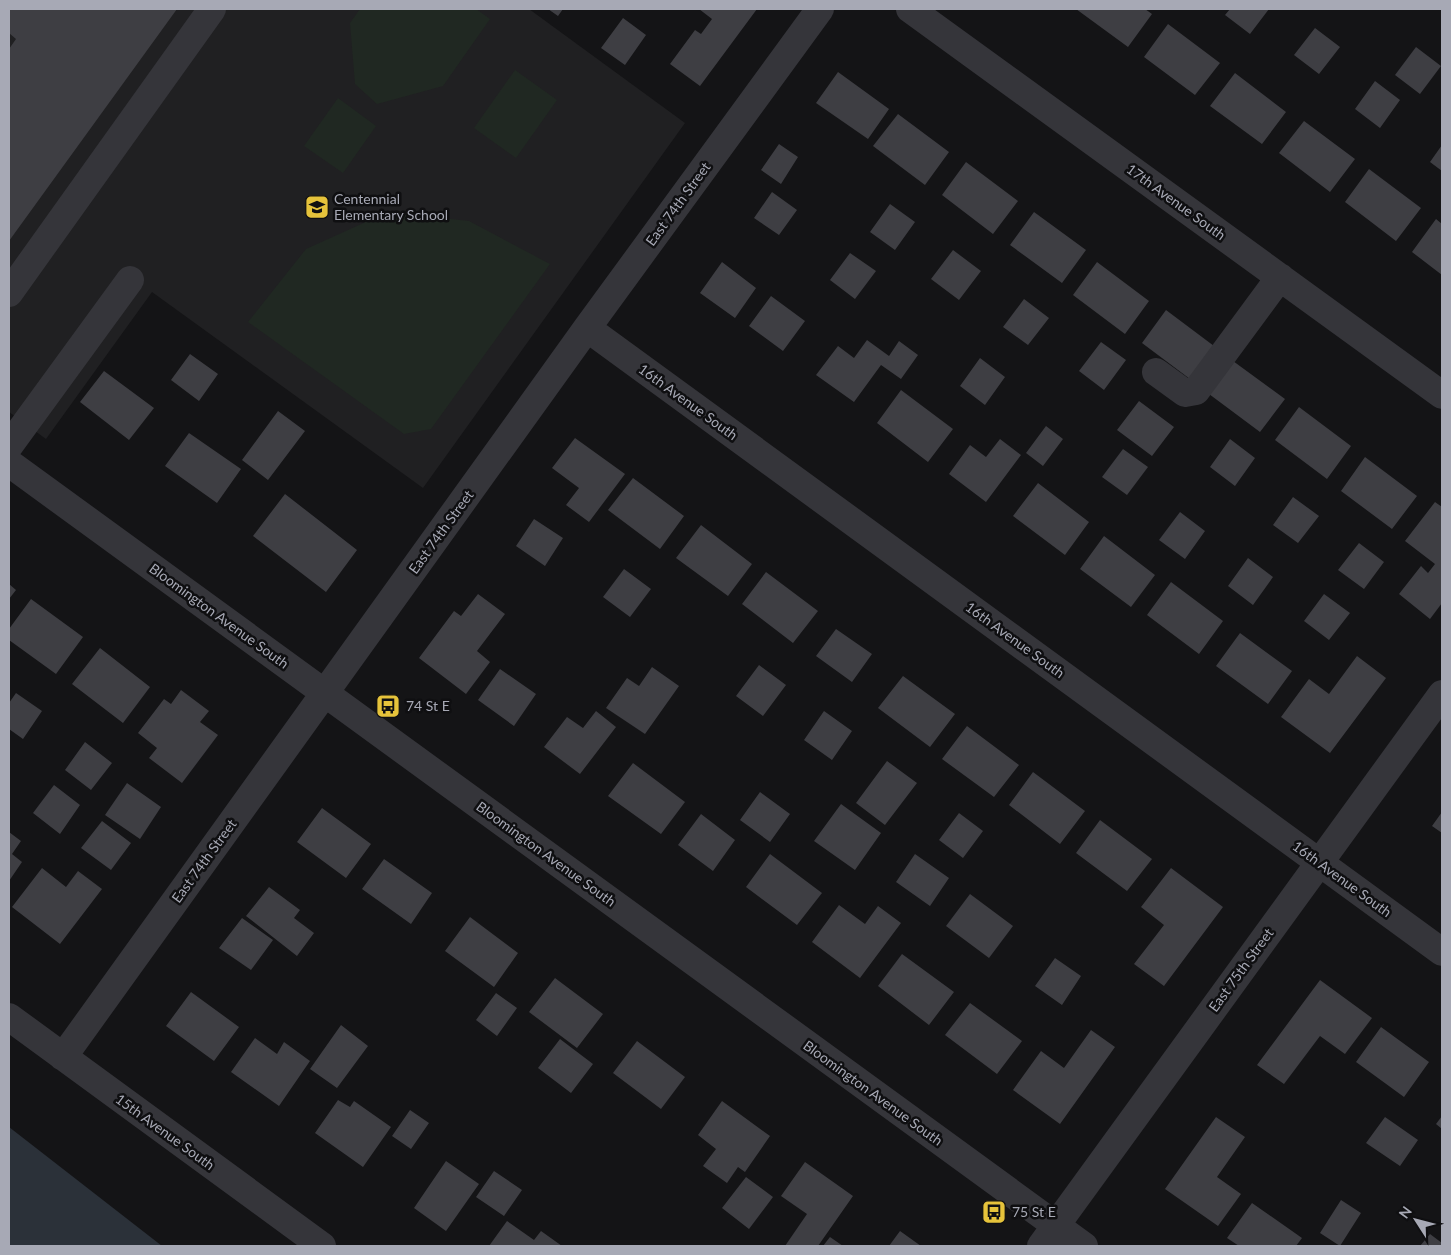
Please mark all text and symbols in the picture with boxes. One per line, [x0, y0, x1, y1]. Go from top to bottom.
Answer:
street label: East 74th Street [642, 159, 714, 249]
street label: 17th Avenue South [1123, 160, 1229, 243]
place label: Centennial Elementary School [334, 190, 448, 223]
school or university icon: Centennial Elementary School [304, 194, 330, 220]
street label: 16th Avenue South [635, 360, 741, 443]
street label: East 74th Street [405, 487, 477, 577]
street label: Bloomington Avenue South [146, 559, 292, 672]
street label: 16th Avenue South [962, 598, 1068, 681]
bus stop icon: 74 St E [375, 693, 401, 719]
place label: 74 St E [406, 697, 450, 714]
street label: Bloomington Avenue South [473, 797, 619, 910]
street label: East 74th Street [168, 816, 240, 906]
street label: 16th Avenue South [1289, 837, 1395, 920]
street label: East 75th Street [1205, 925, 1277, 1015]
street label: Bloomington Avenue South [800, 1036, 946, 1149]
street label: 15th Avenue South [112, 1090, 218, 1173]
north arrow [1391, 1195, 1441, 1245]
bus stop icon: 75 St E [981, 1199, 1007, 1225]
place label: 75 St E [1012, 1203, 1056, 1220]
text: N [1395, 1203, 1415, 1221]

